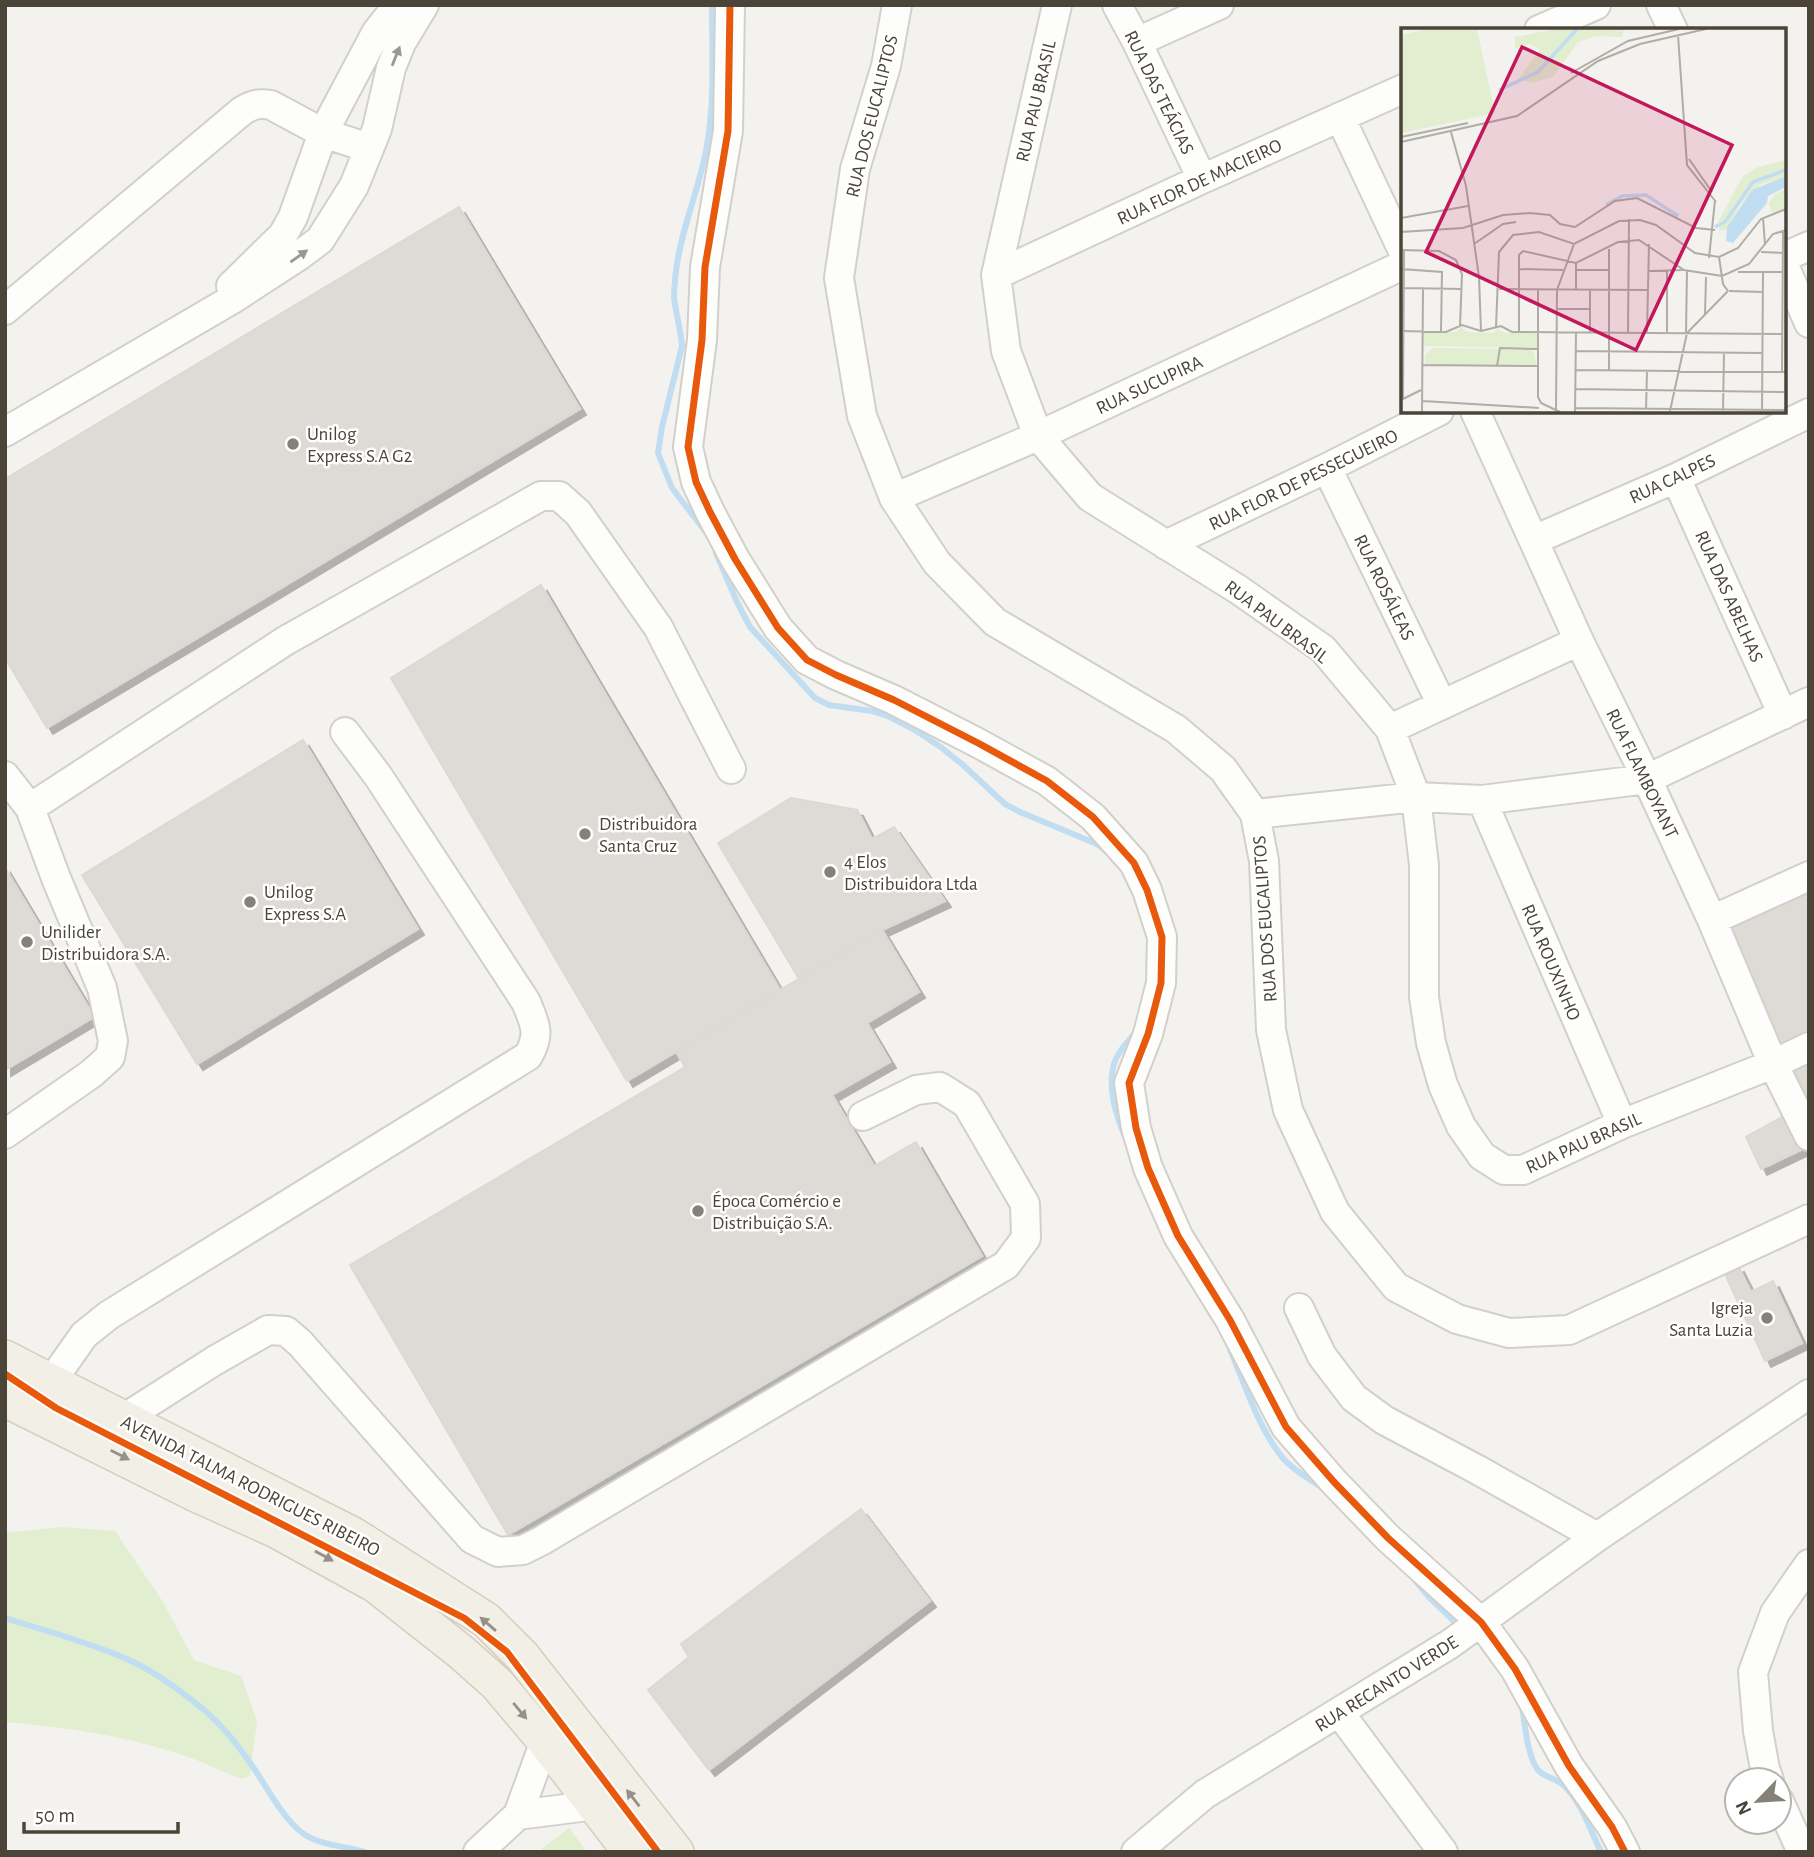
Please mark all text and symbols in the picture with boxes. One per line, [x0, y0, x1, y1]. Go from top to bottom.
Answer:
street label: RUA DAS TEÁCIAS [1121, 27, 1199, 158]
inset map [1401, 28, 1786, 413]
street label: RUA DOS EUCALIPTOS [843, 33, 902, 200]
street label: RUA PAU BRASIL [1013, 39, 1060, 164]
one-way arrow [390, 45, 401, 66]
street label: RUA FLOR DE MACIEIRO [1115, 136, 1285, 229]
one-way arrow [290, 249, 308, 263]
street label: RUA SUCUPIRA [1094, 352, 1206, 418]
place label: Unilog Express S.A G2 [307, 425, 413, 466]
street label: RUA FLOR DE PESSEGUEIRO [1206, 426, 1401, 534]
marker: Unilog Express S.A G2 [285, 436, 301, 452]
street label: RUA CALPES [1627, 451, 1719, 508]
street label: RUA DAS ABELHAS [1691, 528, 1766, 665]
street label: RUA ROSÁLEAS [1350, 531, 1419, 644]
street label: RUA PAU BRASIL [1221, 577, 1331, 667]
street label: RUA FLAMBOYANT [1602, 706, 1681, 842]
place label: Distribuidora Santa Cruz [599, 815, 698, 856]
marker: Distribuidora Santa Cruz [577, 826, 593, 842]
street label: RUA DOS EUCALIPTOS [1250, 835, 1281, 1003]
place label: 4 Elos Distribuidora Ltda [844, 853, 978, 894]
marker: 4 Elos Distribuidora Ltda [822, 864, 838, 880]
place label: Unilog Express S.A [264, 883, 346, 924]
marker: Unilog Express S.A [242, 894, 258, 910]
street label: RUA ROUXINHO [1518, 902, 1584, 1023]
place label: Unilider Distribuidora S.A. [41, 923, 170, 964]
marker: Unilider Distribuidora S.A. [19, 934, 35, 950]
street label: RUA PAU BRASIL [1523, 1109, 1644, 1177]
place label: Época Comércio e Distribuição S.A. [712, 1190, 841, 1233]
marker: Época Comércio e Distribuição S.A. [690, 1203, 706, 1219]
place label: Igreja Santa Luzia [1669, 1299, 1753, 1340]
marker: Igreja Santa Luzia [1759, 1310, 1775, 1326]
street label: AVENIDA TALMA RODRIGUES RIBEIRO [118, 1413, 383, 1560]
one-way arrow [110, 1450, 130, 1461]
one-way arrow [314, 1550, 334, 1562]
one-way arrow [479, 1616, 497, 1632]
street label: RUA RECANTO VERDE [1312, 1633, 1462, 1736]
one-way arrow [512, 1703, 527, 1720]
north arrow [1723, 1766, 1793, 1836]
one-way arrow [627, 1789, 641, 1807]
scale bar [24, 1790, 178, 1834]
text: N [1733, 1798, 1755, 1818]
text: 50 m [35, 1805, 75, 1826]

